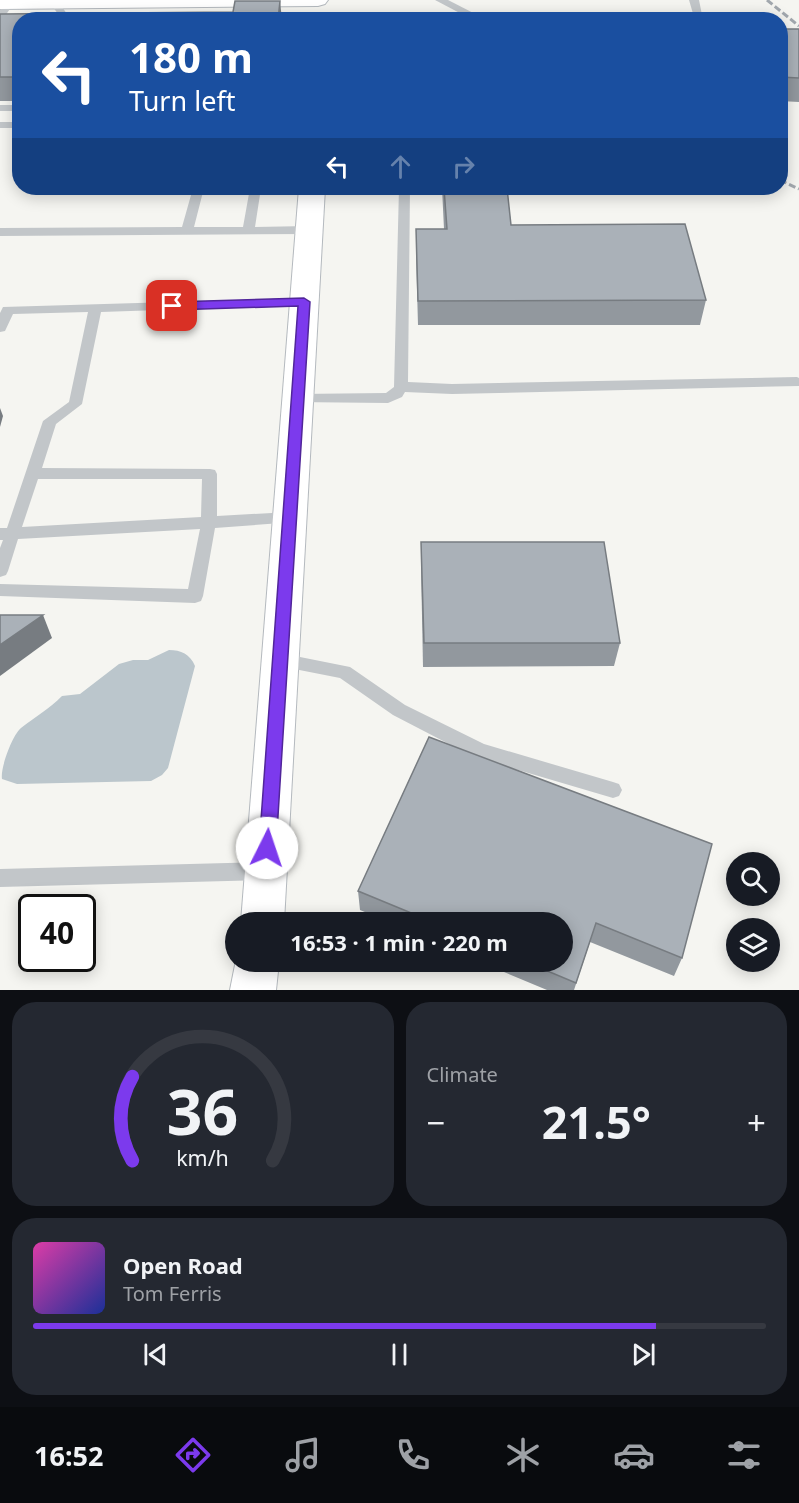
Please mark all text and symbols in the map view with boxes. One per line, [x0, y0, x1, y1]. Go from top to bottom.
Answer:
text: 180 m [129, 28, 253, 85]
icon: left [30, 36, 108, 114]
text: Turn left [129, 82, 235, 119]
icon: left [321, 150, 354, 183]
icon: ahead [384, 150, 417, 183]
icon: right [447, 150, 480, 183]
pin [146, 280, 197, 331]
icon: arrive [155, 289, 188, 322]
position arrow [235, 816, 299, 880]
map controls [726, 852, 780, 972]
button: search [726, 852, 780, 906]
speed limit sign: 40 [18, 894, 96, 972]
button: layers [726, 918, 780, 972]
text: 16:53 · 1 min · 220 m [290, 927, 508, 957]
text: Climate [427, 1061, 498, 1088]
text: 36 [167, 1068, 238, 1153]
text: 21.5° [542, 1091, 651, 1152]
text: − [427, 1100, 445, 1145]
text: + [747, 1100, 766, 1145]
text: km/h [176, 1143, 229, 1172]
text: Open Road [123, 1250, 243, 1280]
text: Tom Ferris [123, 1280, 222, 1307]
icon: previous [139, 1338, 172, 1371]
icon: pause [383, 1338, 416, 1371]
icon: next [627, 1338, 660, 1371]
icon: directions [172, 1434, 214, 1476]
icon: music [282, 1434, 324, 1476]
icon: phone [392, 1434, 434, 1476]
icon: climate [502, 1434, 544, 1476]
icon: car [613, 1434, 655, 1476]
icon: filters [723, 1434, 765, 1476]
text: 16:52 [34, 1437, 103, 1474]

